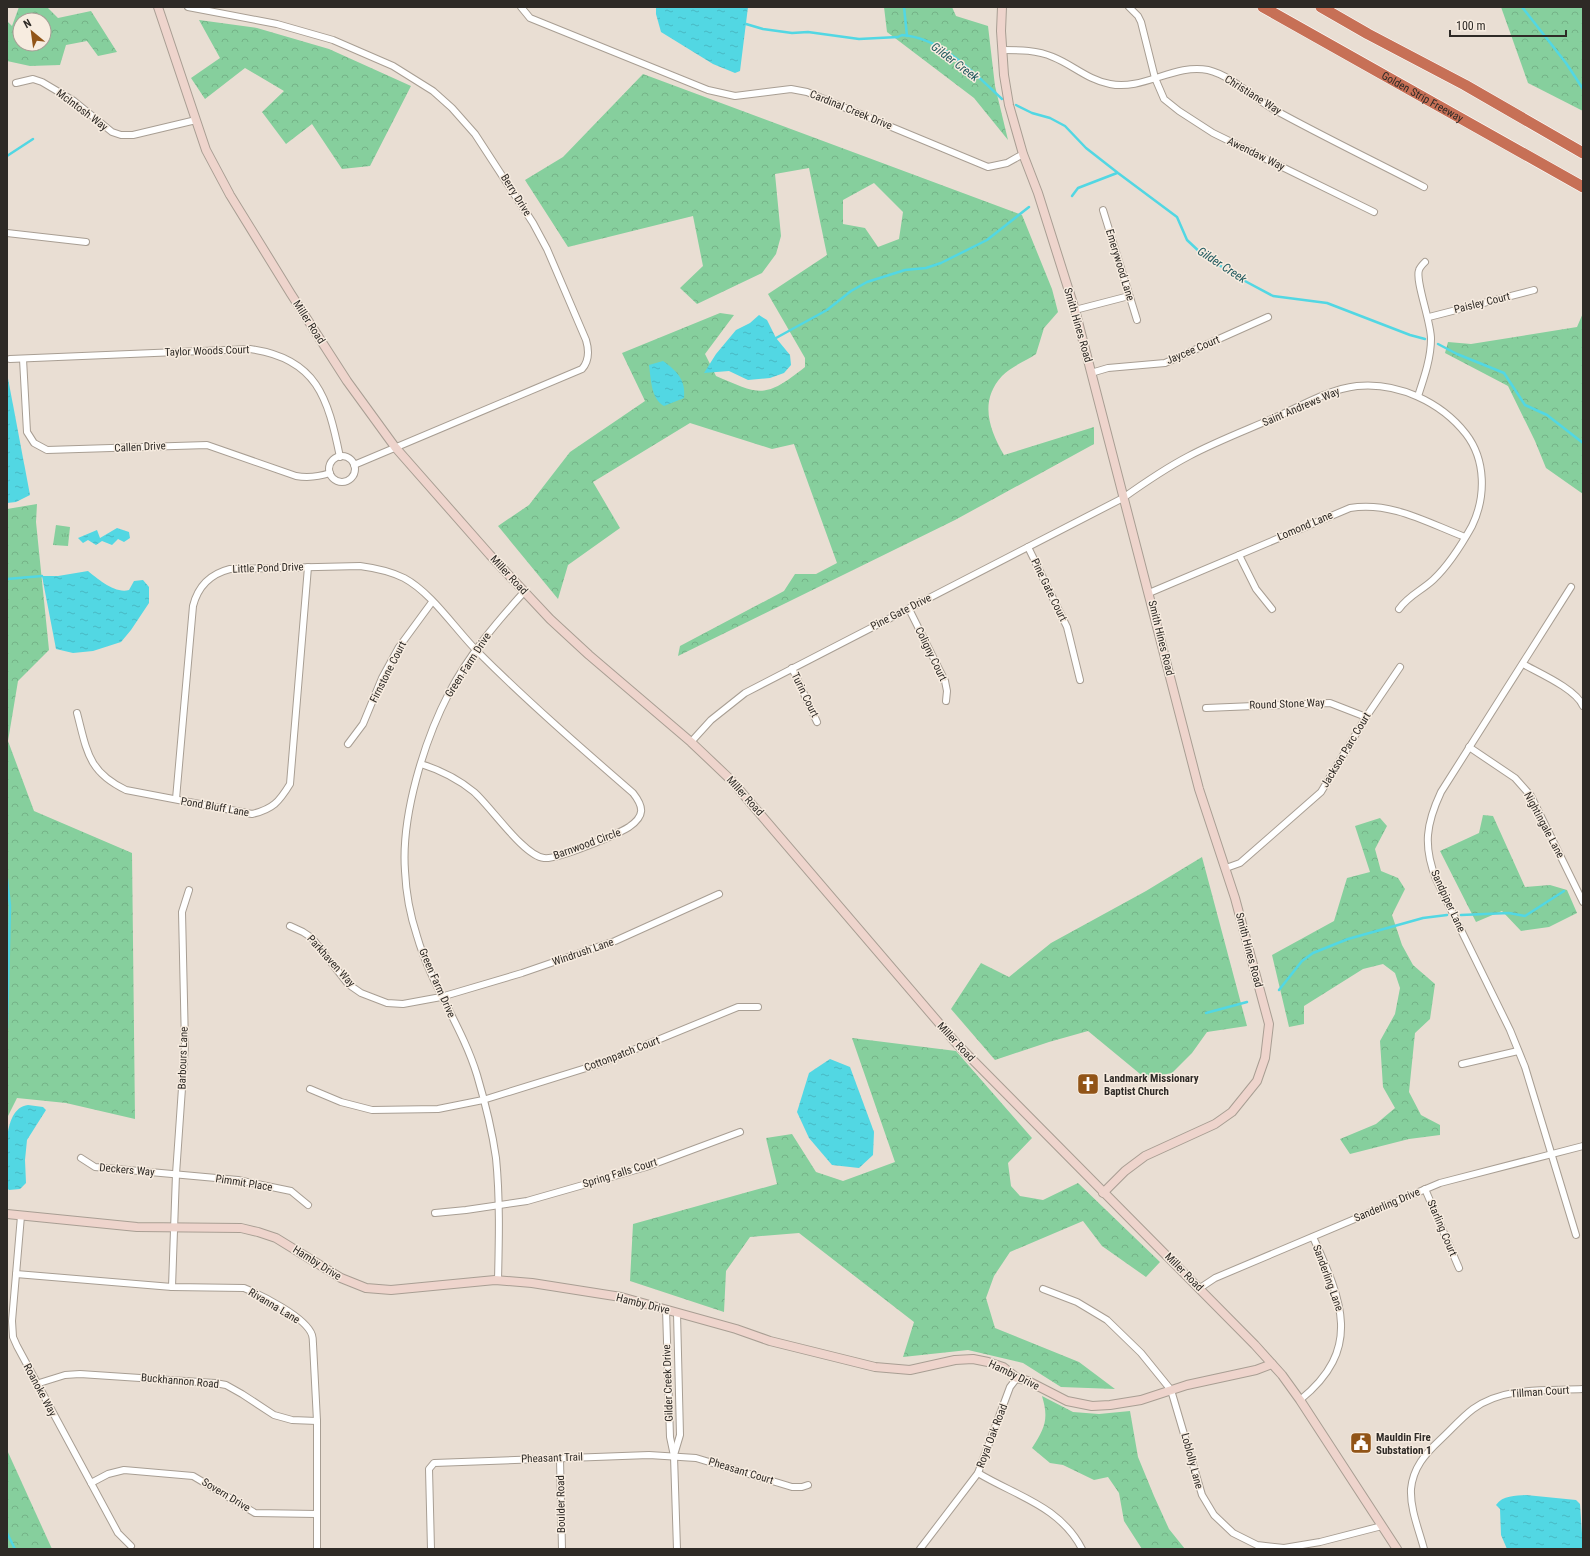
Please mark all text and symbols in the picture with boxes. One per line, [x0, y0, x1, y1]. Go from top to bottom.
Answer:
north arrow [12, 12, 52, 52]
scale bar [1450, 12, 1566, 38]
text: N [21, 16, 34, 31]
text: 100 m [1456, 19, 1486, 33]
water label: Gilder Creek [928, 40, 982, 85]
street label: Golden Strip Freeway [1379, 69, 1466, 125]
street label: Christiane Way [1222, 72, 1284, 118]
street label: McIntosh Way [54, 86, 111, 134]
street label: Cardinal Creek Drive [808, 88, 894, 132]
street label: Awendaw Way [1225, 135, 1287, 174]
street label: Berry Drive [498, 172, 534, 218]
street label: Emerywood Lane [1103, 228, 1137, 302]
water label: Gilder Creek [1195, 244, 1250, 287]
street label: Smith Hines Road [1061, 286, 1095, 364]
street label: Paisley Court [1453, 290, 1511, 316]
street label: Miller Road [290, 298, 328, 346]
street label: Jaycee Court [1164, 333, 1222, 367]
street label: Taylor Woods Court [164, 343, 250, 359]
street label: Saint Andrews Way [1260, 385, 1342, 429]
street label: Callen Drive [114, 439, 166, 455]
street label: Lomond Lane [1275, 509, 1335, 543]
street label: Miller Road [488, 553, 530, 597]
street label: Pine Gate Court [1028, 556, 1070, 624]
street label: Little Pond Drive [232, 560, 304, 576]
street label: Pine Gate Drive [869, 591, 933, 633]
street label: Smith Hines Road [1145, 599, 1177, 677]
street label: Coligny Court [912, 625, 950, 683]
street label: Green Farm Drive [442, 630, 494, 700]
street label: Firnstone Court [367, 639, 409, 705]
street label: Turin Court [789, 670, 821, 720]
street label: Round Stone Way [1249, 696, 1325, 712]
street label: Jackson Parc Court [1319, 710, 1373, 790]
street label: Miller Road [724, 773, 766, 819]
street label: Nightingale Lane [1521, 790, 1567, 860]
street label: Pond Bluff Lane [180, 795, 250, 819]
street label: Barnwood Circle [551, 826, 623, 862]
street label: Sandpiper Lane [1428, 868, 1468, 934]
street label: Smith Hines Road [1233, 911, 1265, 989]
street label: Parkhaven Way [304, 932, 358, 990]
street label: Windrush Lane [551, 935, 615, 969]
street label: Green Farm Drive [416, 946, 458, 1020]
street label: Miller Road [935, 1020, 977, 1064]
street label: Barbours Lane [175, 1026, 191, 1090]
street label: Cottonpatch Court [582, 1034, 662, 1074]
church icon: Landmark Missionary Baptist Church [1075, 1071, 1101, 1097]
place label: Landmark Missionary Baptist Church [1104, 1072, 1199, 1098]
street label: Spring Falls Court [581, 1155, 659, 1191]
street label: Deckers Way [99, 1161, 156, 1179]
street label: Pimmit Place [215, 1172, 273, 1194]
street label: Sanderling Drive [1352, 1185, 1422, 1225]
street label: Starling Court [1424, 1198, 1460, 1258]
street label: Hamby Drive [290, 1243, 344, 1283]
street label: Sanderling Lane [1310, 1243, 1346, 1313]
street label: Miller Road [1162, 1250, 1206, 1294]
street label: Rivanna Lane [246, 1286, 302, 1326]
street label: Hamby Drive [615, 1291, 671, 1317]
street label: Gilder Creek Drive [660, 1344, 676, 1422]
street label: Hamby Drive [987, 1357, 1041, 1393]
street label: Roanoke Way [21, 1361, 60, 1419]
street label: Buckhannon Road [141, 1371, 219, 1391]
street label: Tillman Court [1510, 1383, 1570, 1401]
street label: Royal Oak Road [974, 1402, 1010, 1470]
public building icon: Mauldin Fire Substation 1 [1348, 1430, 1374, 1456]
place label: Mauldin Fire Substation 1 [1376, 1431, 1431, 1457]
street label: Loblolly Lane [1178, 1432, 1206, 1490]
street label: Pheasant Trail [521, 1450, 583, 1466]
street label: Pheasant Court [707, 1455, 775, 1487]
street label: Sovern Drive [199, 1475, 253, 1515]
street label: Boulder Road [554, 1475, 568, 1533]

